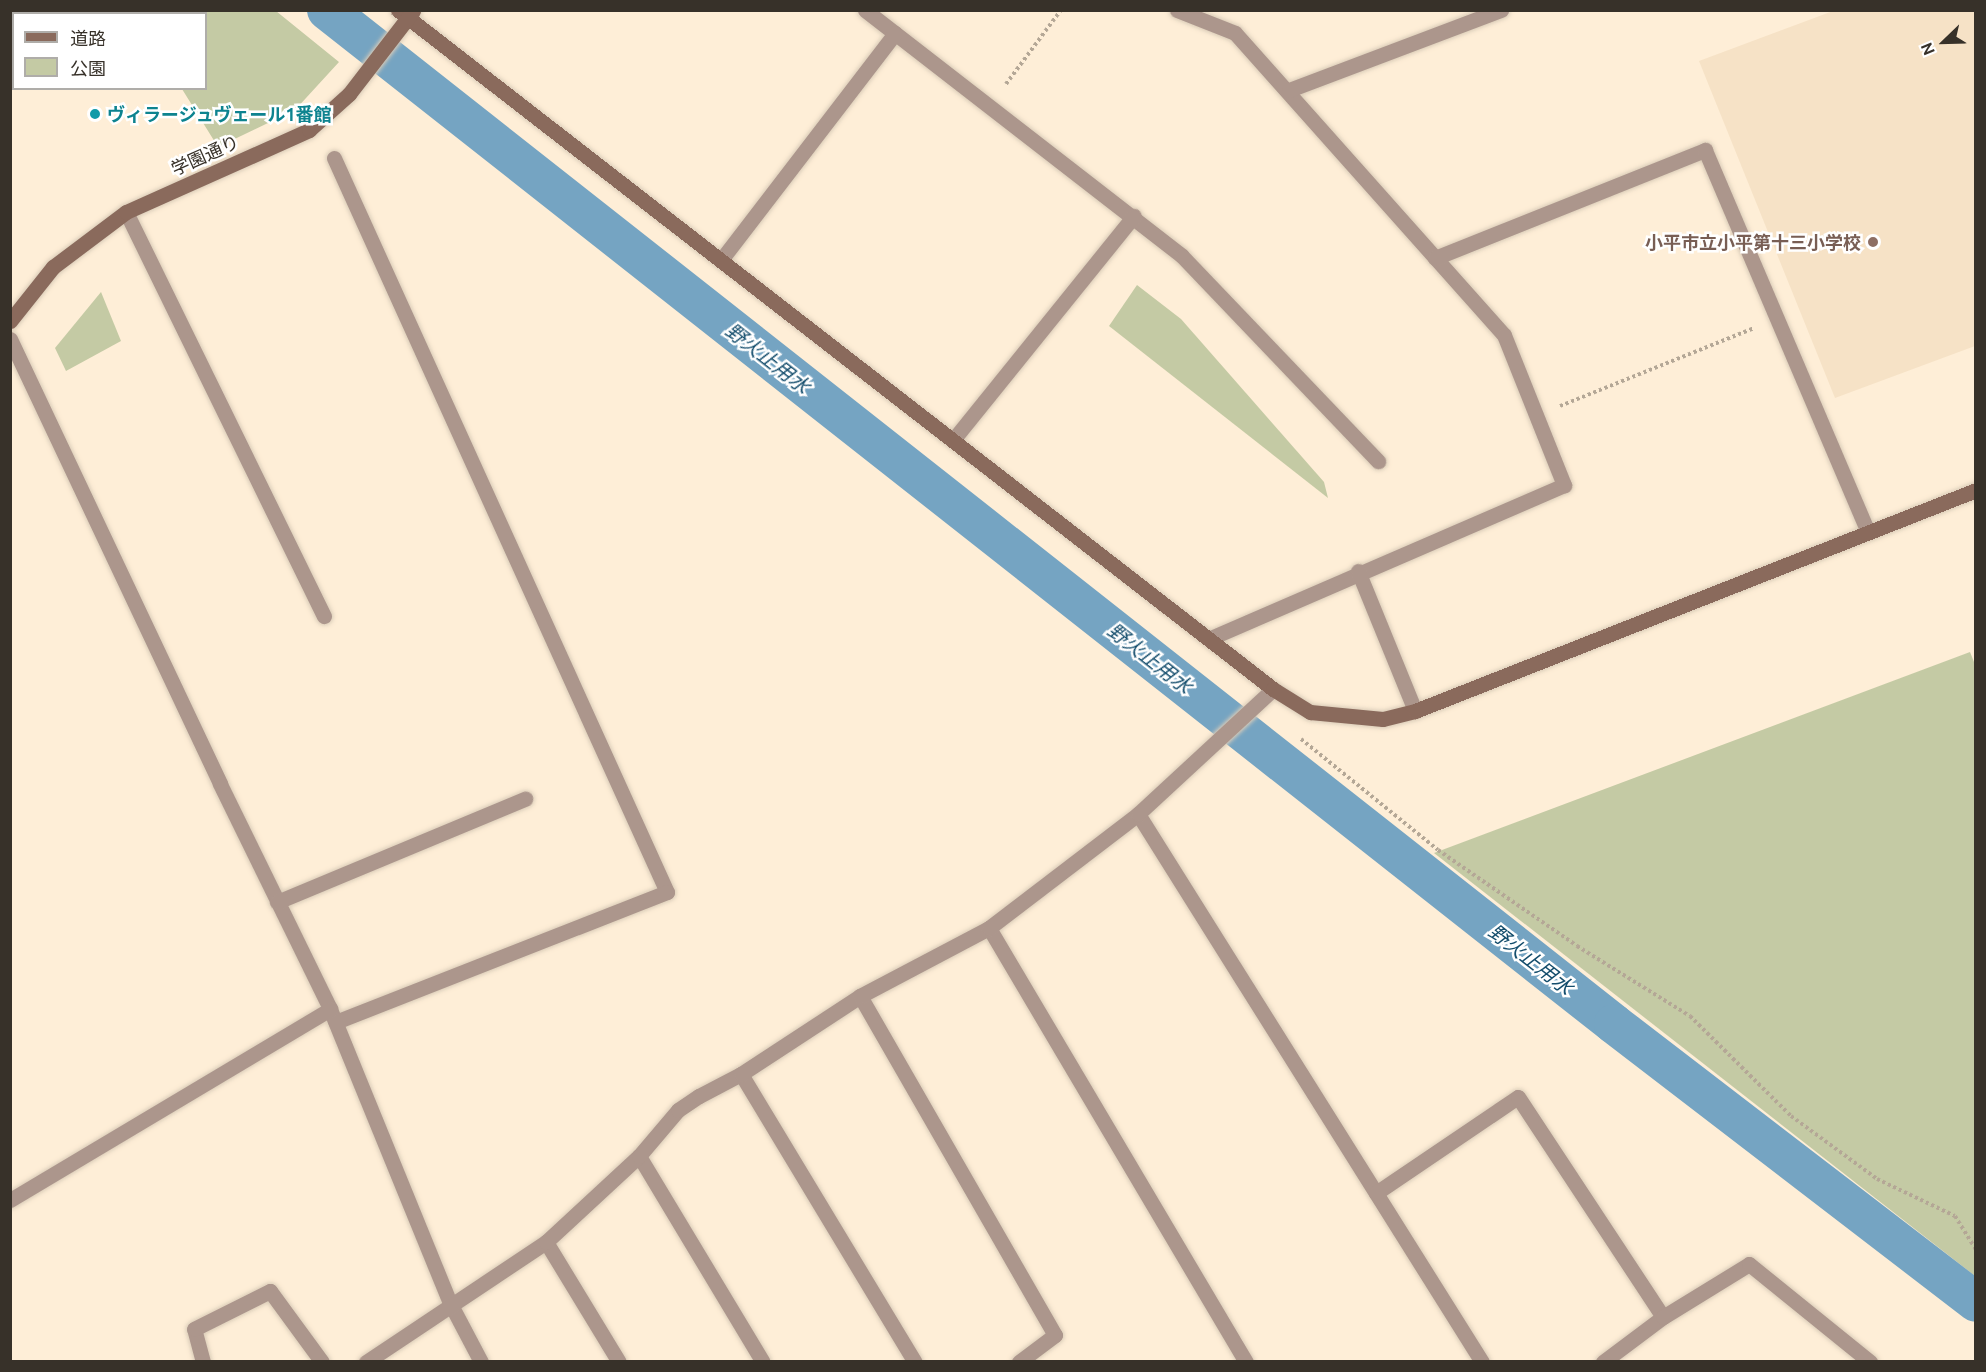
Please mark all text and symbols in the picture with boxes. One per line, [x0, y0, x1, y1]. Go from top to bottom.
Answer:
legend [12, 12, 207, 90]
north arrow [1914, 12, 1974, 72]
text: 道路 [70, 28, 106, 48]
text: N [1917, 40, 1938, 58]
text: 公園 [70, 58, 106, 78]
place label: ヴィラージュヴェール1番館 [107, 103, 333, 125]
marker: ヴィラージュヴェール1番館 [88, 107, 102, 121]
street label: 学園通り [168, 130, 242, 180]
place label: 小平市立小平第十三小学校 [1645, 231, 1861, 253]
marker: 小平市立小平第十三小学校 [1866, 235, 1880, 249]
water label: 野火止用水 [721, 318, 815, 398]
water label: 野火止用水 [1103, 618, 1197, 698]
water label: 野火止用水 [1484, 919, 1578, 999]

